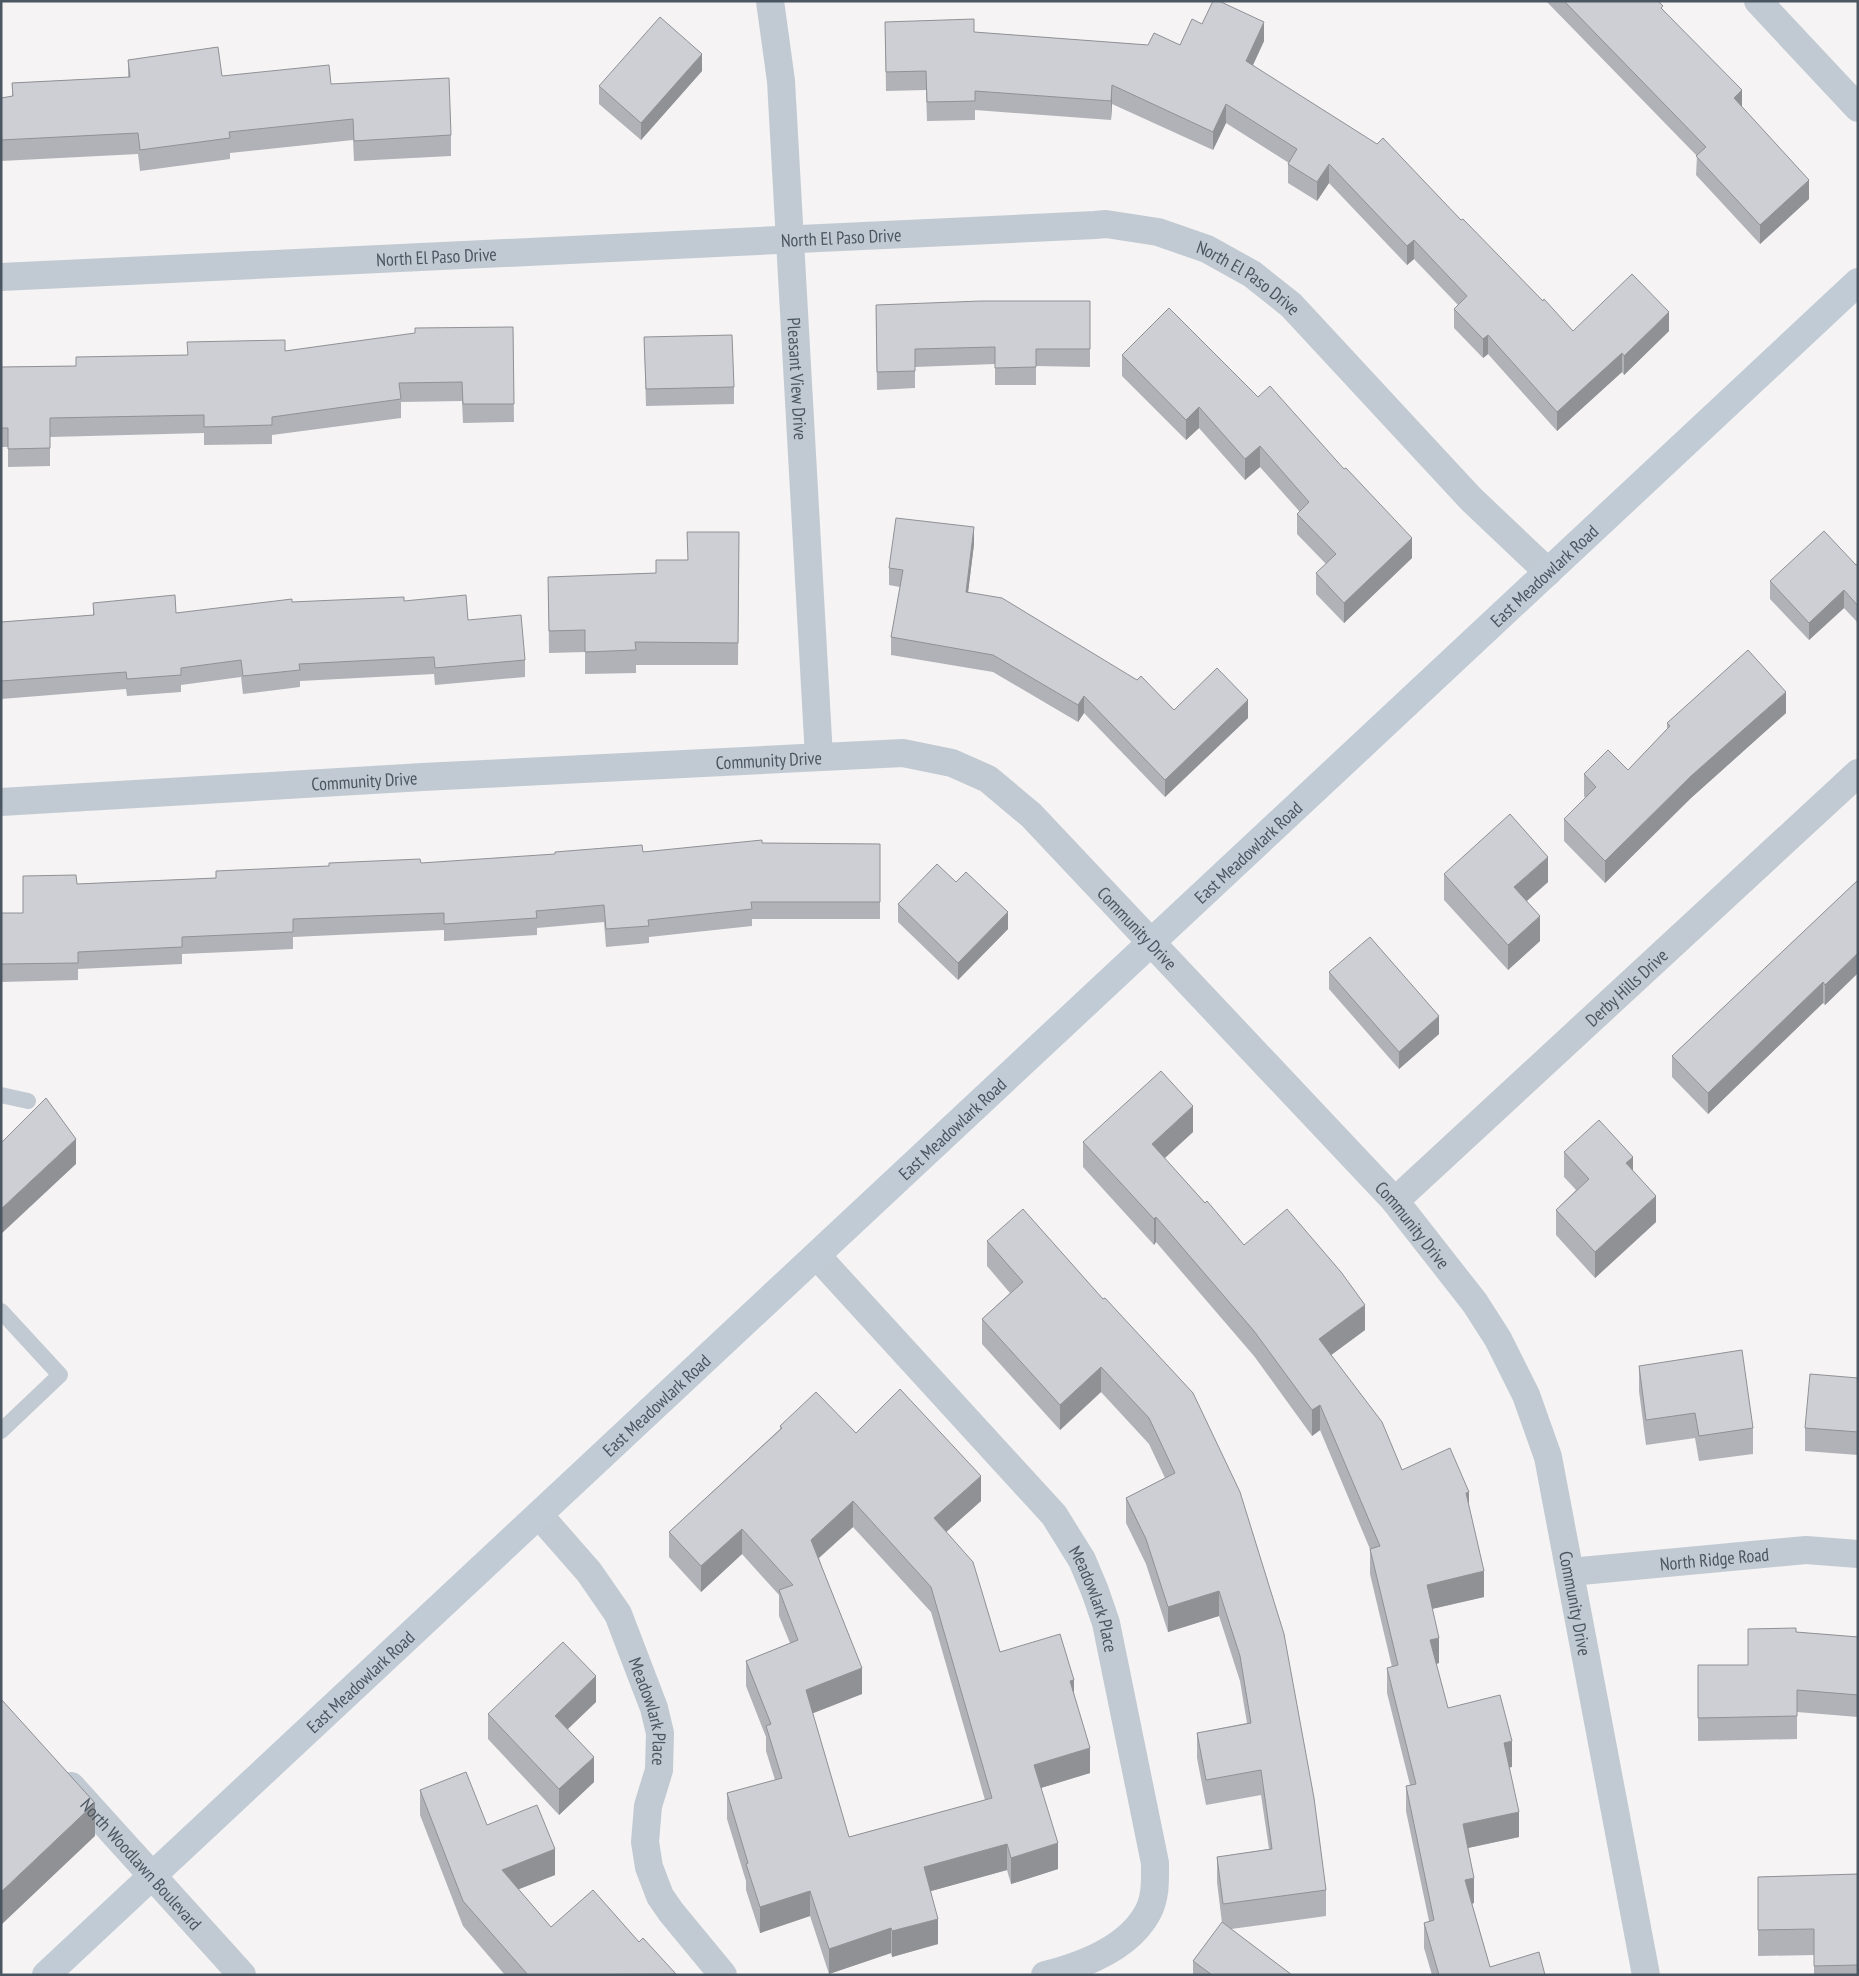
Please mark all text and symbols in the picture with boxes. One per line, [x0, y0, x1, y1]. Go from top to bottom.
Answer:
street label: North El Paso Drive [780, 223, 902, 251]
street label: North El Paso Drive [1194, 235, 1306, 320]
street label: North El Paso Drive [376, 242, 497, 271]
street label: Pleasant View Drive [783, 317, 813, 441]
street label: East Meadowlark Road [1485, 519, 1603, 631]
street label: Community Drive [715, 746, 822, 774]
street label: Community Drive [311, 766, 418, 795]
street label: East Meadowlark Road [1189, 796, 1307, 908]
street label: Community Drive [1093, 881, 1182, 974]
street label: Derby Hills Drive [1580, 943, 1672, 1031]
street label: East Meadowlark Road [893, 1072, 1011, 1184]
street label: Community Drive [1371, 1176, 1455, 1273]
street label: East Meadowlark Road [597, 1349, 715, 1461]
street label: Meadowlark Place [1064, 1541, 1123, 1654]
street label: North Ridge Road [1659, 1542, 1770, 1575]
street label: Community Drive [1554, 1549, 1597, 1658]
street label: East Meadowlark Road [301, 1625, 419, 1737]
street label: Meadowlark Place [624, 1654, 672, 1766]
street label: North Woodlawn Boulevard [76, 1793, 207, 1935]

